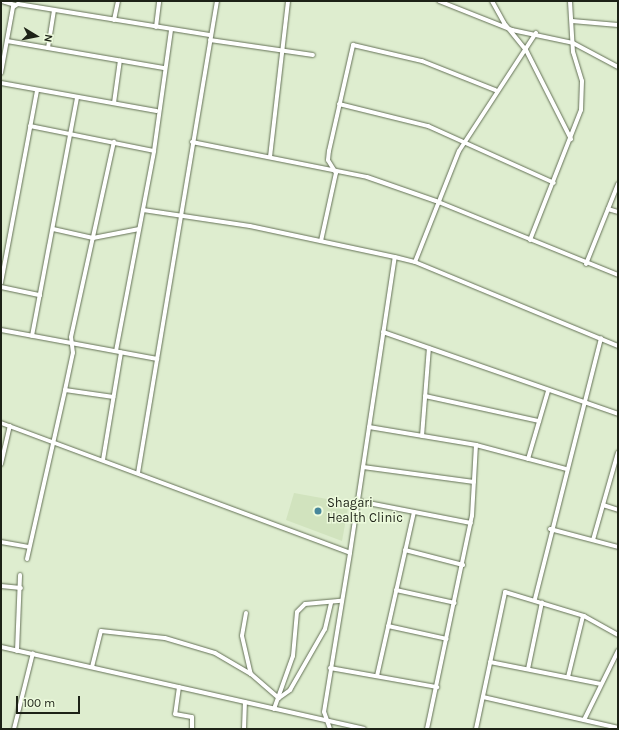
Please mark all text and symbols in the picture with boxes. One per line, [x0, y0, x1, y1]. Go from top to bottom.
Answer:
north arrow [16, 16, 56, 56]
text: N [41, 33, 55, 43]
place label: Shagari Health Clinic [327, 496, 403, 527]
marker: Shagari Health Clinic [312, 505, 324, 517]
scale bar [18, 688, 82, 714]
text: 100 m [23, 696, 55, 710]

